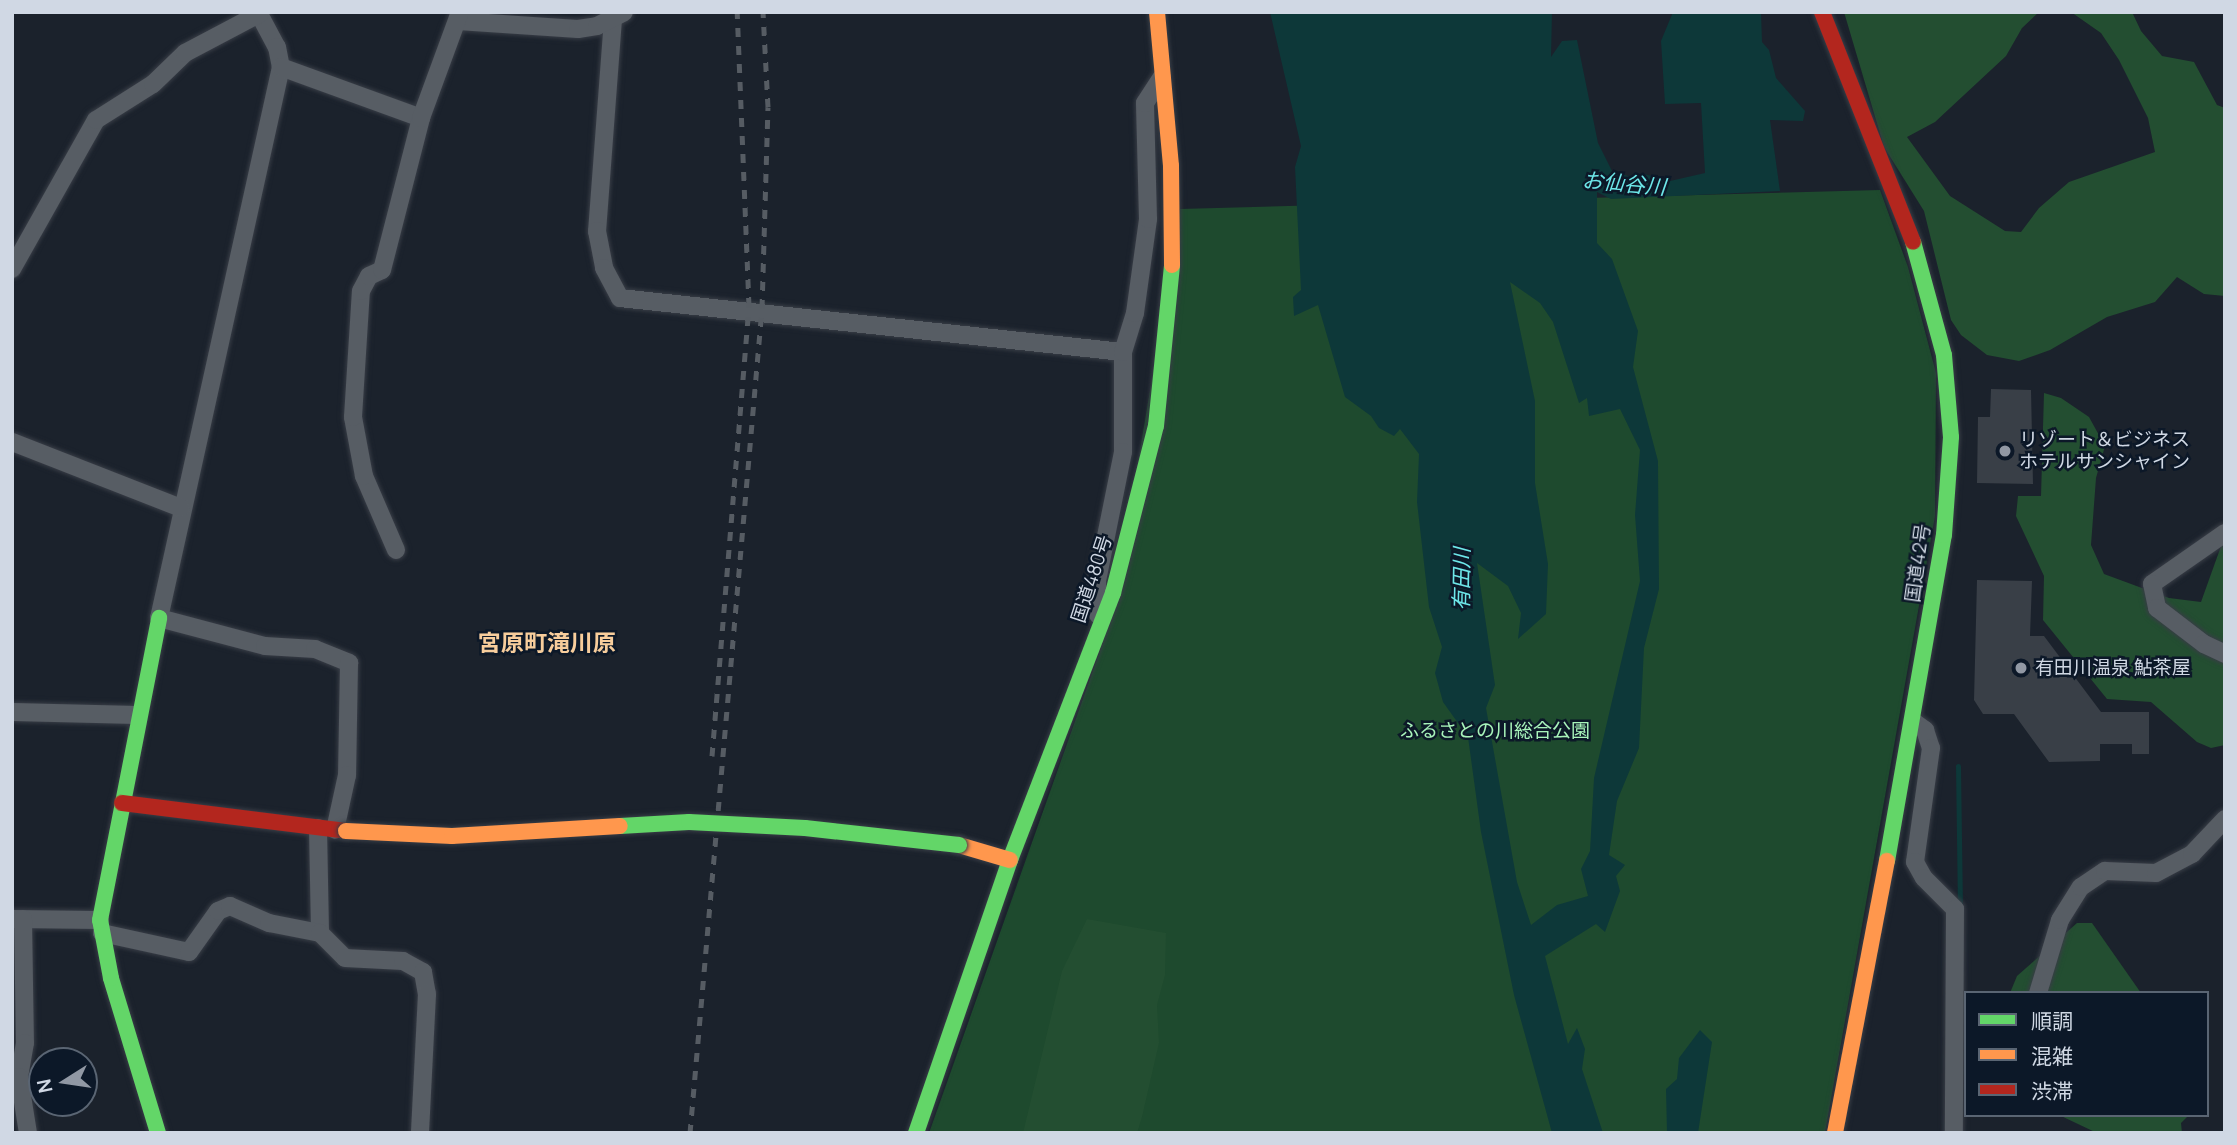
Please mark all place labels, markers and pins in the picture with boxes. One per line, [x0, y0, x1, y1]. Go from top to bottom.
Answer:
place label: リゾート＆ビジネス ホテルサンシャイン [2019, 429, 2190, 473]
marker: リゾート＆ビジネス ホテルサンシャイン [1997, 443, 2013, 459]
place label: 有田川温泉 鮎茶屋 [2035, 657, 2191, 679]
marker: 有田川温泉 鮎茶屋 [2013, 660, 2029, 676]

